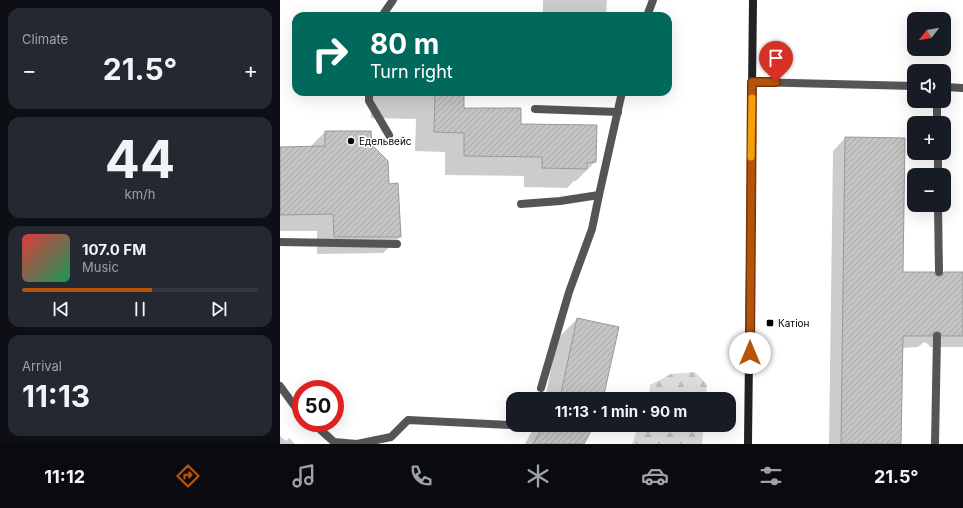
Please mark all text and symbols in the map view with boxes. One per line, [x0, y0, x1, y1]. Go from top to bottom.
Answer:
north arrow [907, 12, 951, 56]
map controls [907, 12, 951, 212]
text: 80 m [370, 27, 439, 61]
icon: right [304, 28, 356, 80]
text: Climate [22, 31, 68, 47]
pin [759, 41, 793, 82]
icon: arrive [765, 47, 787, 69]
text: 21.5° [103, 51, 177, 87]
text: − [22, 57, 37, 83]
text: + [243, 57, 258, 83]
text: Turn right [370, 61, 453, 82]
button: sound [907, 64, 951, 108]
button: + [907, 116, 951, 160]
text: 44 [105, 128, 175, 191]
place label: Едельвейс [359, 135, 412, 147]
marker: Едельвейс [346, 136, 356, 146]
button: − [907, 168, 951, 212]
text: km/h [125, 186, 155, 202]
text: 107.0 FM [82, 240, 146, 259]
text: Music [82, 259, 119, 275]
icon: previous [50, 298, 72, 320]
icon: pause [129, 298, 151, 320]
icon: next [208, 298, 230, 320]
place label: Катіон [778, 317, 810, 329]
marker: Катіон [765, 318, 775, 328]
position arrow [729, 332, 771, 374]
text: Arrival [22, 358, 62, 374]
text: 11:13 [22, 378, 90, 414]
speed limit sign: 50 [292, 380, 344, 432]
text: 11:13 · 1 min · 90 m [555, 402, 687, 421]
icon: directions [174, 462, 202, 490]
icon: music [290, 462, 318, 490]
icon: phone [407, 462, 435, 490]
icon: climate [524, 462, 552, 490]
icon: car [641, 462, 669, 490]
icon: filters [757, 462, 785, 490]
text: 11:12 [44, 466, 85, 487]
text: 21.5° [874, 466, 919, 487]

